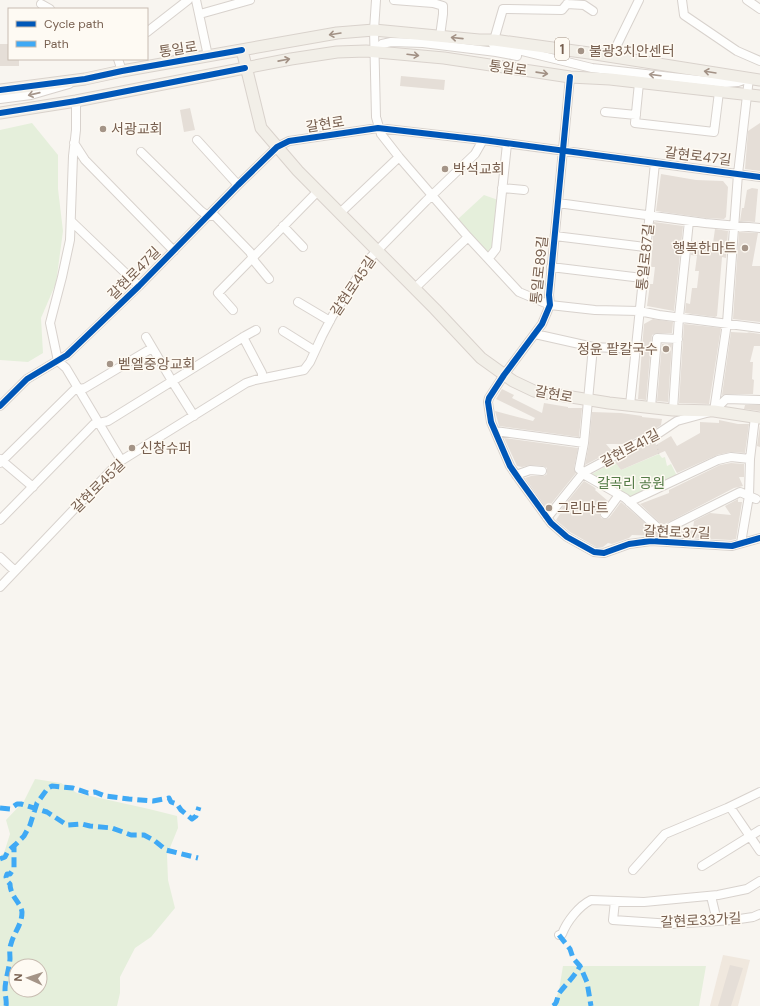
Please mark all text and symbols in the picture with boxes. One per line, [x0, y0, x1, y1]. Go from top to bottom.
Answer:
legend [8, 8, 148, 60]
text: Cycle path [44, 16, 104, 32]
one-way arrow [329, 30, 342, 38]
one-way arrow [451, 34, 464, 41]
text: Path [44, 36, 69, 52]
street label: 통일로 [158, 37, 199, 61]
road number: 1 [555, 38, 569, 60]
place label: 불광3치안센터 [589, 42, 675, 60]
marker: 불광3치안센터 [576, 46, 586, 56]
one-way arrow [406, 51, 419, 59]
one-way arrow [277, 56, 290, 64]
street label: 통일로 [488, 56, 529, 80]
one-way arrow [704, 68, 717, 76]
one-way arrow [535, 69, 548, 77]
one-way arrow [649, 71, 662, 79]
one-way arrow [28, 90, 41, 98]
street label: 갈현로 [305, 112, 346, 136]
place label: 서광교회 [111, 120, 163, 138]
marker: 서광교회 [98, 124, 108, 134]
street label: 갈현로47길 [663, 143, 733, 169]
place label: 박석교회 [453, 160, 505, 178]
marker: 박석교회 [440, 164, 450, 174]
street label: 통일로87길 [633, 223, 657, 291]
street label: 통일로89길 [526, 235, 552, 305]
place label: 행복한마트 [673, 239, 737, 257]
street label: 갈현로47길 [104, 243, 164, 303]
marker: 행복한마트 [740, 243, 750, 253]
street label: 갈현로45길 [326, 253, 380, 319]
place label: 정윤 팥칼국수 [577, 340, 658, 358]
marker: 정윤 팥칼국수 [661, 344, 671, 354]
place label: 벧엘중앙교회 [118, 355, 195, 373]
marker: 벧엘중앙교회 [105, 359, 115, 369]
street label: 갈현로 [533, 381, 575, 407]
street label: 갈현로41길 [597, 425, 663, 471]
place label: 신창슈퍼 [140, 439, 192, 457]
marker: 신창슈퍼 [127, 443, 137, 453]
street label: 갈현로45길 [67, 455, 129, 517]
park label: 갈곡리 공원 [597, 474, 665, 492]
place label: 그린마트 [557, 499, 609, 517]
marker: 그린마트 [544, 503, 554, 513]
street label: 갈현로37길 [643, 522, 711, 542]
street label: 갈현로33가길 [660, 909, 742, 931]
north arrow [8, 958, 48, 998]
text: N [11, 973, 25, 982]

